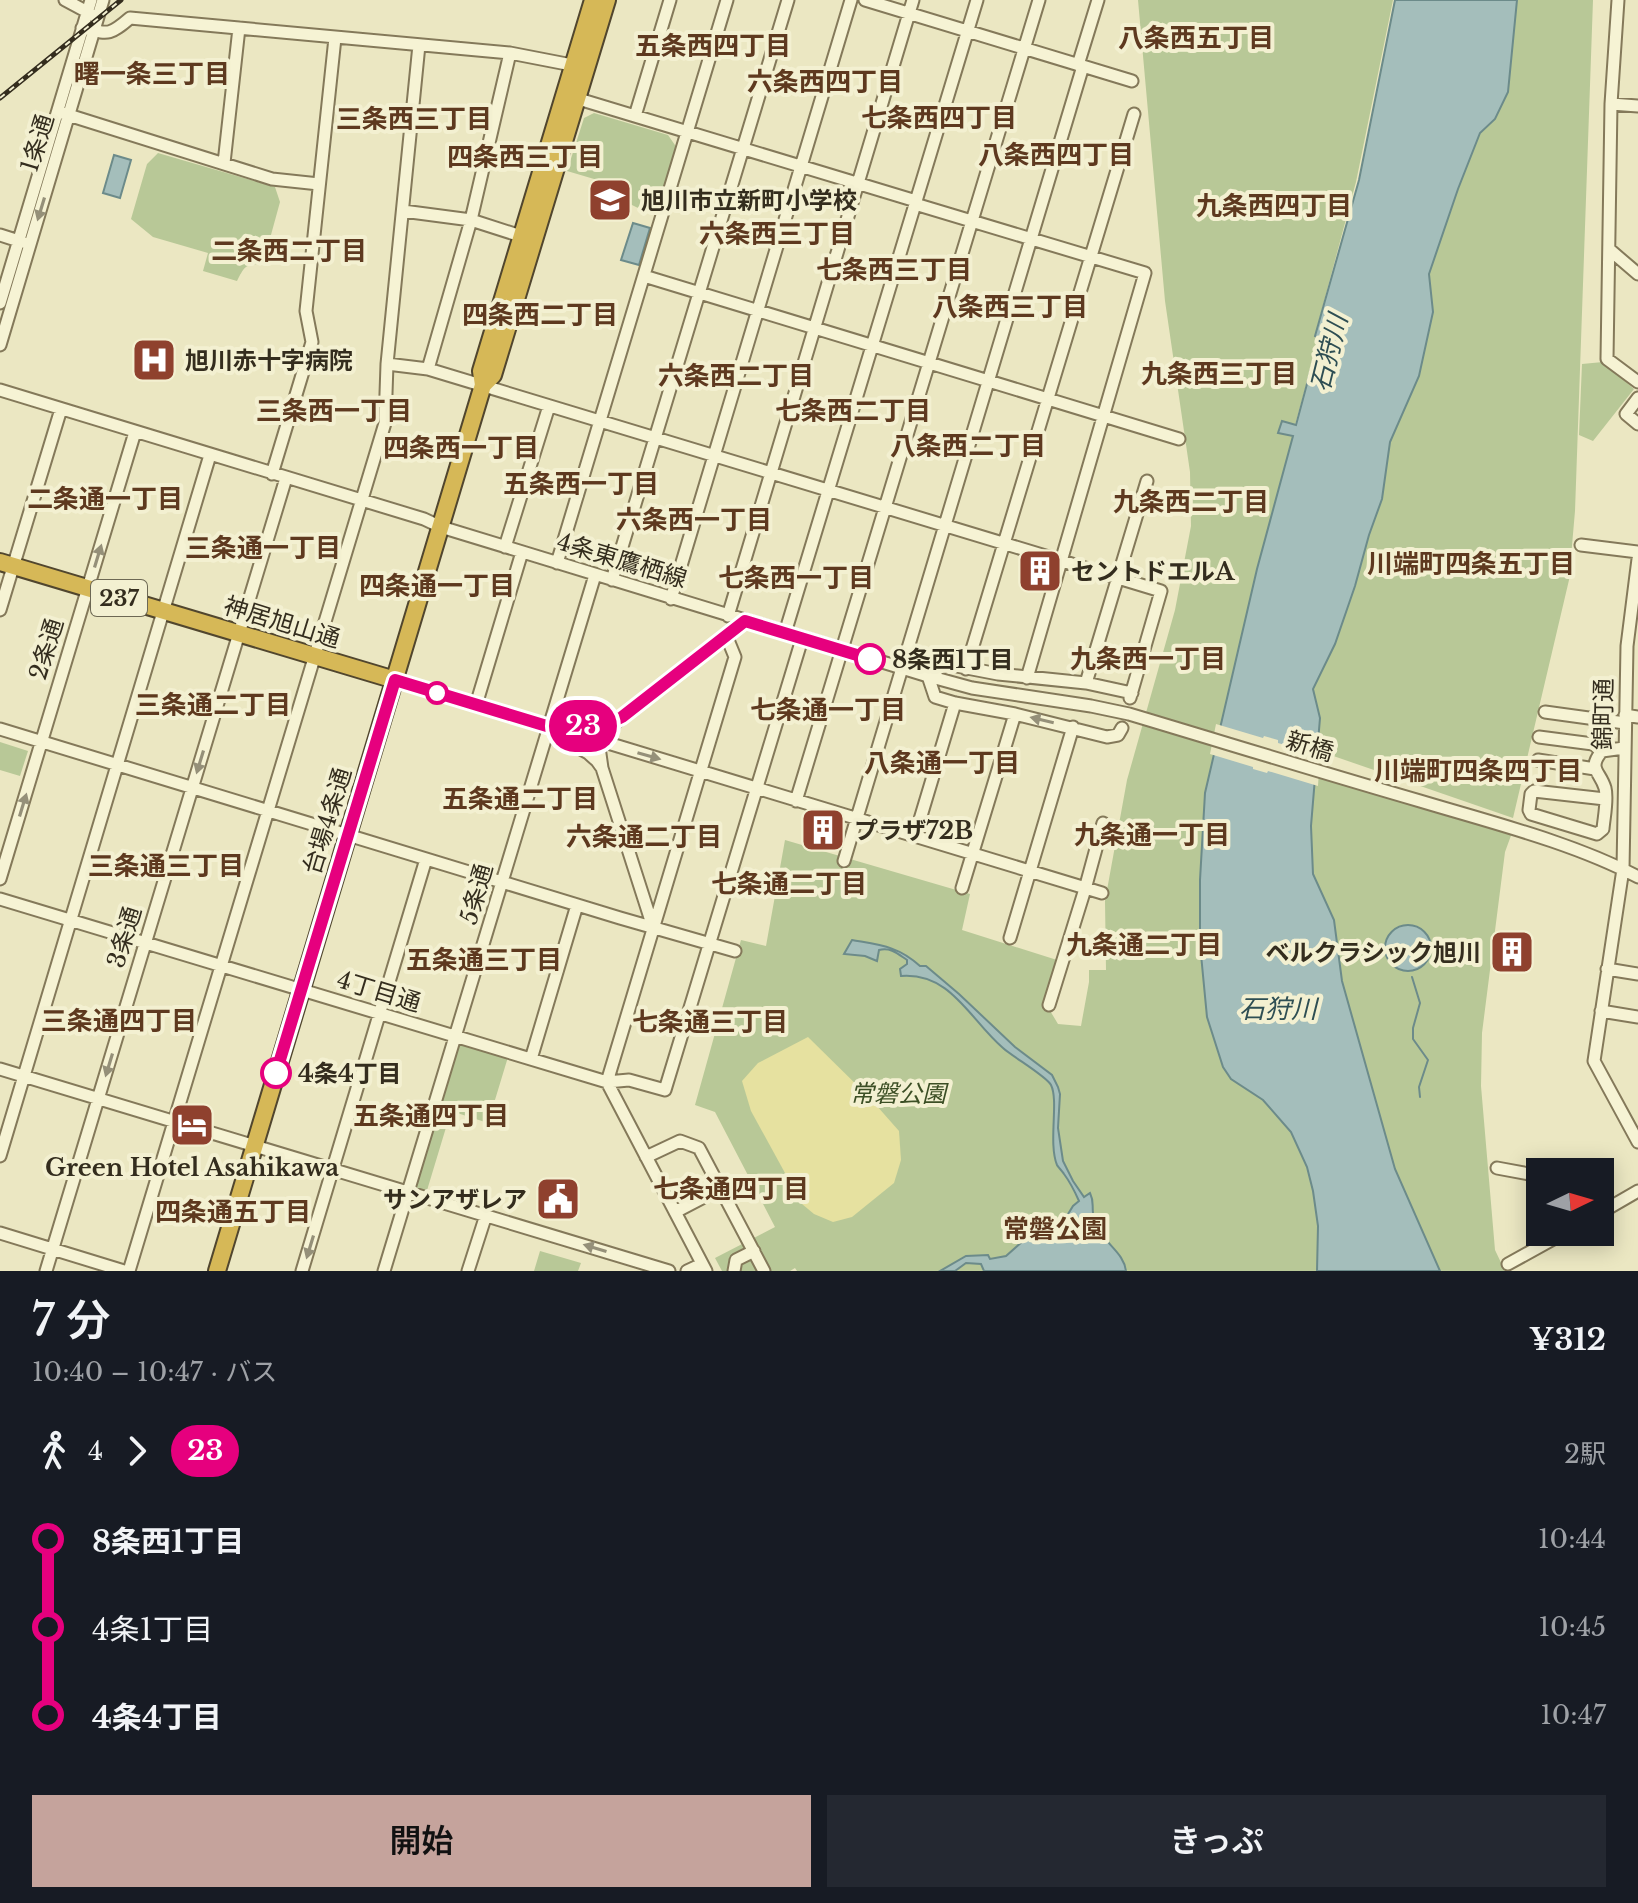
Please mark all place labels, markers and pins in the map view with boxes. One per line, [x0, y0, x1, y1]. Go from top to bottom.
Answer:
school or university icon: 旭川市立新町小学校 [586, 176, 634, 224]
place label: 旭川市立新町小学校 [641, 186, 857, 215]
hospital icon: 旭川赤十字病院 [130, 336, 178, 384]
place label: 旭川赤十字病院 [185, 346, 353, 375]
building icon: セントドエルA [1016, 547, 1064, 595]
place label: セントドエルA [1071, 557, 1236, 586]
marker: 8条西1丁目 [855, 644, 885, 674]
place label: 8条西1丁目 [892, 645, 1014, 674]
unlabelled marker [426, 682, 448, 704]
building icon: プラザ72B [799, 806, 847, 854]
place label: プラザ72B [854, 816, 973, 845]
building icon: ベルクラシック旭川 [1488, 928, 1536, 976]
place label: ベルクラシック旭川 [1265, 938, 1481, 967]
marker: 4条4丁目 [261, 1058, 291, 1088]
place label: 4条4丁目 [298, 1059, 402, 1088]
hotel icon: Green Hotel Asahikawa [168, 1101, 216, 1149]
place label: Green Hotel Asahikawa [45, 1153, 339, 1182]
public building icon: サンアザレア [534, 1175, 582, 1223]
place label: サンアザレア [383, 1185, 527, 1214]

